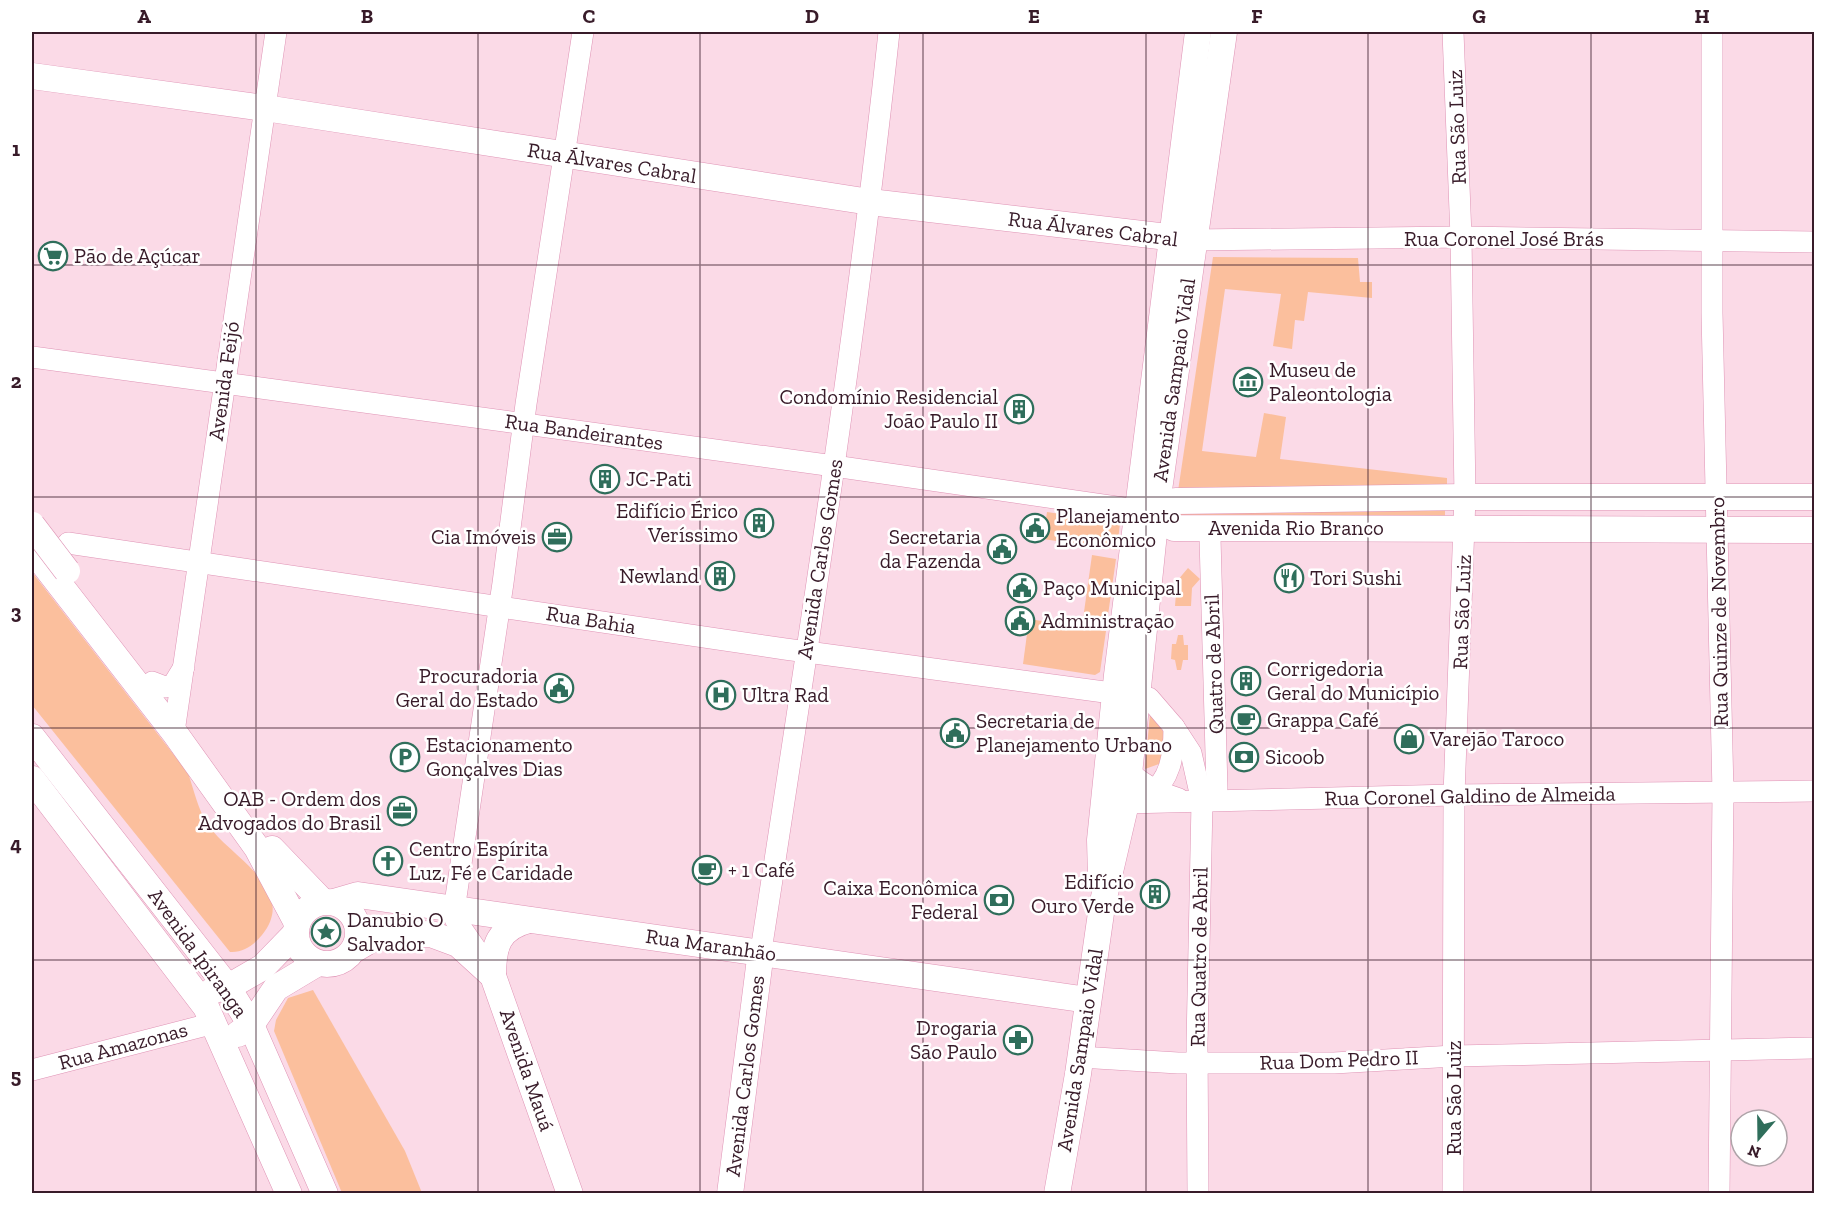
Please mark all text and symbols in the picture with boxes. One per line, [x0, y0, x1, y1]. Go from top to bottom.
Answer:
text: A [137, 4, 151, 28]
text: B [361, 4, 373, 28]
text: C [583, 4, 596, 28]
text: D [805, 4, 819, 28]
text: E [1028, 4, 1040, 28]
text: F [1251, 4, 1263, 28]
text: G [1472, 4, 1486, 28]
text: H [1694, 4, 1710, 28]
street label: Rua São Luiz [1442, 69, 1471, 185]
text: 1 [12, 137, 20, 161]
street label: Rua Álvares Cabral [526, 137, 699, 188]
street label: Rua Álvares Cabral [1007, 206, 1180, 251]
street label: Rua Coronel José Brás [1404, 226, 1604, 251]
supermarket icon: Pão de Açúcar [37, 240, 69, 272]
place label: Pão de Açúcar [74, 243, 201, 268]
street label: Avenida Sampaio Vidal [1147, 276, 1200, 483]
street label: Avenida Feijó [203, 320, 245, 442]
place label: Museu de Paleontologia [1269, 357, 1392, 406]
museum icon: Museu de Paleontologia [1232, 366, 1264, 398]
text: 2 [11, 369, 22, 393]
place label: Condomínio Residencial João Paulo II [779, 384, 998, 433]
building icon: Condomínio Residencial João Paulo II [1003, 393, 1035, 425]
street label: Rua Bandeirantes [503, 408, 665, 455]
street label: Avenida Carlos Gomes [791, 457, 848, 661]
building icon: JC-Pati [589, 463, 621, 495]
place label: JC-Pati [626, 466, 692, 491]
street label: Rua Quinze de Novembro [1704, 497, 1733, 727]
place label: Edifício Érico Veríssimo [616, 498, 738, 547]
place label: Planejamento Econômico [1056, 503, 1180, 552]
building icon: Edifício Érico Veríssimo [743, 507, 775, 539]
public building icon: Planejamento Econômico [1019, 512, 1051, 544]
street label: Avenida Rio Branco [1208, 515, 1384, 540]
office icon: Cia Imóveis [541, 521, 573, 553]
place label: Cia Imóveis [431, 524, 536, 549]
place label: Secretaria da Fazenda [880, 524, 981, 573]
public building icon: Secretaria da Fazenda [986, 533, 1018, 565]
street label: Rua São Luiz [1447, 554, 1476, 670]
building icon: Newland [704, 560, 736, 592]
restaurant icon: Tori Sushi [1273, 562, 1305, 594]
place label: Newland [619, 563, 699, 588]
place label: Tori Sushi [1310, 565, 1402, 590]
public building icon: Paço Municipal [1006, 572, 1038, 604]
place label: Paço Municipal [1043, 575, 1181, 600]
street label: Quatro de Abril [1199, 593, 1228, 735]
text: 3 [11, 600, 22, 624]
street label: Rua Bahia [545, 600, 638, 639]
public building icon: Administração [1004, 605, 1036, 637]
place label: Administração [1041, 608, 1174, 633]
place label: Corrigedoria Geral do Município [1267, 656, 1439, 705]
place label: Procuradoria Geral do Estado [395, 663, 538, 712]
building icon: Corrigedoria Geral do Município [1230, 665, 1262, 697]
public building icon: Procuradoria Geral do Estado [543, 672, 575, 704]
hospital icon: Ultra Rad [705, 679, 737, 711]
place label: Ultra Rad [742, 682, 829, 707]
cafe icon: Grappa Café [1230, 704, 1262, 736]
place label: Grappa Café [1267, 707, 1379, 732]
place label: Secretaria de Planejamento Urbano [976, 708, 1172, 758]
public building icon: Secretaria de Planejamento Urbano [939, 717, 971, 749]
shop icon: Varejão Taroco [1393, 723, 1425, 755]
place label: Varejão Taroco [1429, 726, 1564, 752]
place label: Estacionamento Gonçalves Dias [426, 732, 573, 781]
parking icon: Estacionamento Gonçalves Dias [389, 741, 421, 773]
bank icon: Sicoob [1228, 741, 1260, 773]
place label: Sicoob [1265, 744, 1325, 769]
street label: Rua Coronel Galdino de Almeida [1324, 780, 1616, 811]
place label: OAB - Ordem dos Advogados do Brasil [198, 786, 381, 835]
office icon: OAB - Ordem dos Advogados do Brasil [386, 795, 418, 827]
text: 4 [10, 832, 22, 856]
place label: Centro Espírita Luz, Fé e Caridade [409, 836, 573, 885]
church icon: Centro Espírita Luz, Fé e Caridade [372, 845, 404, 877]
cafe icon: + 1 Café [691, 854, 723, 886]
place label: + 1 Café [728, 857, 795, 882]
street label: Rua Quatro de Abril [1184, 866, 1213, 1047]
place label: Edifício Ouro Verde [1031, 869, 1134, 918]
place label: Caixa Econômica Federal [823, 875, 978, 924]
building icon: Edifício Ouro Verde [1139, 878, 1171, 910]
street label: Avenida Ipiranga [143, 883, 254, 1022]
bank icon: Caixa Econômica Federal [983, 884, 1015, 916]
place label: Danubio O Salvador [347, 907, 444, 956]
place icon: Danubio O Salvador [310, 916, 342, 948]
street label: Rua Maranhão [644, 923, 778, 966]
street label: Avenida Sampaio Vidal [1051, 946, 1108, 1153]
street label: Avenida Carlos Gomes [720, 974, 769, 1178]
street label: Avenida Mauá [495, 1005, 560, 1134]
place label: Drogaria São Paulo [910, 1015, 997, 1064]
street label: Rua Amazonas [55, 1016, 190, 1075]
pharmacy icon: Drogaria São Paulo [1002, 1024, 1034, 1056]
street label: Rua São Luiz [1441, 1040, 1466, 1156]
street label: Rua Dom Pedro II [1259, 1044, 1419, 1075]
text: 5 [11, 1064, 21, 1088]
north arrow [1729, 1108, 1789, 1168]
text: N [1745, 1141, 1763, 1163]

